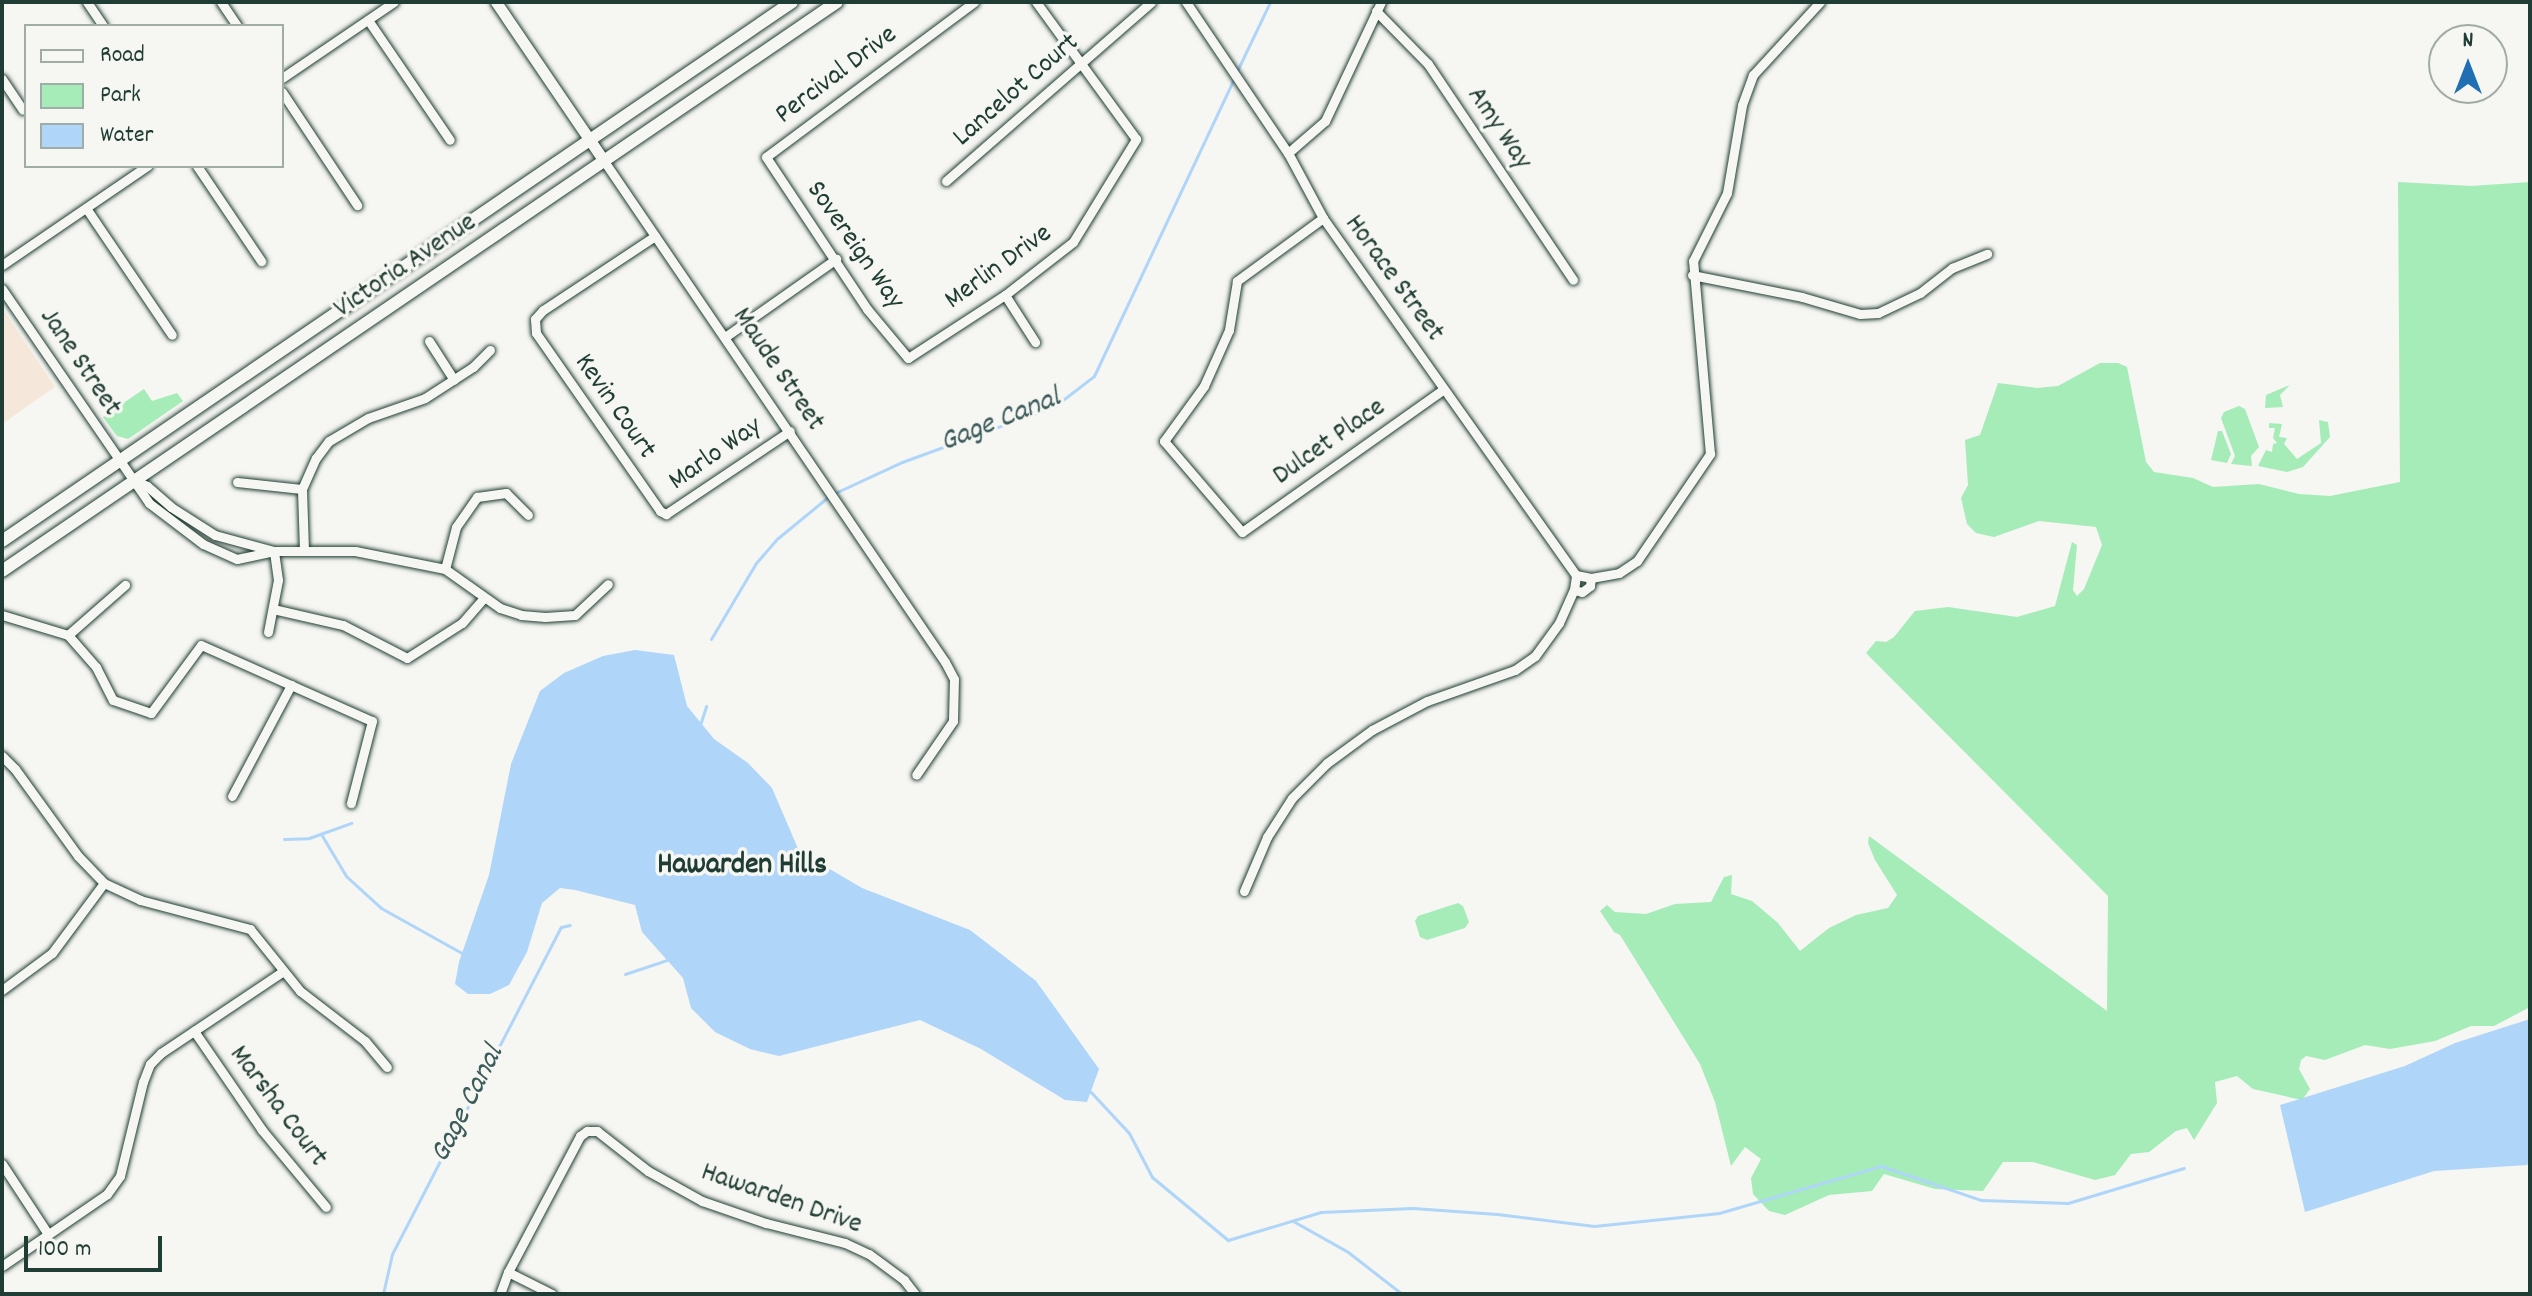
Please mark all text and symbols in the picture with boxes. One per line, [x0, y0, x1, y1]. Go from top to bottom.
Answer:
street label: Percival Drive [770, 19, 904, 133]
legend [24, 24, 284, 168]
north arrow [2428, 24, 2508, 104]
text: N [2463, 26, 2473, 57]
street label: Lancelot Court [947, 27, 1087, 155]
text: Road [100, 39, 145, 73]
text: Park [100, 79, 141, 113]
street label: Amy Way [1458, 81, 1538, 177]
text: Water [100, 119, 153, 153]
street label: Sovereign Way [798, 175, 910, 317]
street label: Victoria Avenue [328, 207, 484, 327]
street label: Horace Street [1336, 209, 1450, 349]
street label: Merlin Drive [939, 218, 1059, 318]
street label: Maude Street [724, 302, 830, 438]
street label: Jane Street [31, 303, 127, 423]
street label: Kevin Court [566, 348, 662, 466]
water label: Gage Canal [936, 382, 1066, 462]
street label: Dulcet Place [1267, 392, 1393, 494]
street label: Marlo Way [663, 411, 769, 499]
district label: Hawarden Hills [657, 849, 827, 885]
street label: Marsha Court [221, 1040, 333, 1174]
water label: Gage Canal [424, 1041, 514, 1169]
street label: Hawarden Drive [696, 1157, 866, 1243]
scale bar [28, 1220, 166, 1270]
text: 100 m [38, 1233, 91, 1267]

